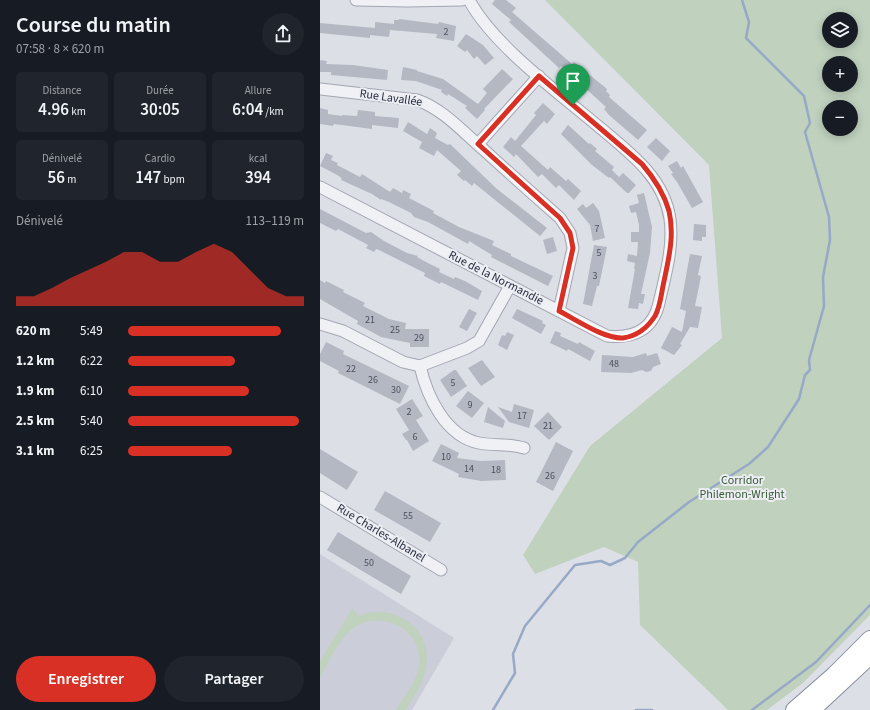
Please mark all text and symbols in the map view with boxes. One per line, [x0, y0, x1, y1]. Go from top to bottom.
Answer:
text: Course du matin [16, 9, 171, 41]
map controls [822, 12, 858, 136]
button: layers [822, 12, 858, 48]
button: share [262, 13, 304, 55]
house number: 2 [444, 25, 449, 39]
text: 07:58 · 8 × 620 m [16, 40, 104, 58]
button: + [822, 56, 858, 92]
pin [556, 64, 590, 105]
icon: arrive [562, 70, 584, 92]
text: Distance [42, 83, 82, 98]
text: Durée [146, 83, 174, 98]
text: Allure [245, 83, 271, 98]
street label: Rue Lavallée [359, 85, 423, 111]
text: 4.96 [38, 98, 69, 122]
text: 30:05 [140, 98, 180, 122]
text: 6:04 [232, 98, 263, 122]
button: − [822, 100, 858, 136]
text: km [69, 104, 86, 119]
text: /km [263, 104, 284, 119]
text: Dénivelé [42, 151, 82, 166]
text: Cardio [145, 151, 175, 166]
text: kcal [249, 151, 267, 166]
text: 56 [48, 166, 65, 190]
text: 147 [135, 166, 161, 190]
text: 394 [245, 166, 271, 190]
text: m [65, 172, 76, 187]
text: bpm [161, 172, 185, 187]
text: Dénivelé [16, 212, 63, 230]
text: 113–119 m [246, 212, 304, 230]
house number: 7 [595, 222, 600, 236]
house number: 5 [597, 246, 602, 260]
street label: Rue de la Normandie [445, 247, 547, 309]
house number: 3 [593, 269, 598, 283]
house number: 21 [365, 313, 375, 327]
text: 620 m [16, 322, 50, 340]
text: 5:49 [80, 322, 103, 340]
house number: 25 [390, 323, 400, 337]
house number: 29 [414, 331, 424, 345]
text: 1.2 km [16, 352, 55, 370]
text: 6:22 [80, 352, 103, 370]
house number: 48 [609, 357, 619, 371]
house number: 22 [346, 362, 356, 376]
house number: 26 [368, 373, 378, 387]
house number: 5 [451, 376, 456, 390]
text: 1.9 km [16, 382, 55, 400]
text: 6:10 [80, 382, 103, 400]
house number: 30 [391, 383, 401, 397]
house number: 9 [468, 398, 473, 412]
house number: 2 [407, 405, 412, 419]
house number: 17 [517, 409, 527, 423]
text: 2.5 km [16, 412, 55, 430]
text: 5:40 [80, 412, 103, 430]
house number: 21 [543, 419, 553, 433]
house number: 6 [413, 430, 418, 444]
text: 3.1 km [16, 442, 55, 460]
text: 6:25 [80, 442, 103, 460]
house number: 10 [441, 450, 451, 464]
house number: 14 [464, 462, 474, 476]
house number: 18 [491, 463, 501, 477]
house number: 26 [545, 469, 555, 483]
park label: Corridor Philemon-Wright [699, 472, 785, 503]
street label: Rue Charles-Albanel [333, 500, 429, 566]
house number: 55 [403, 509, 413, 523]
house number: 50 [364, 556, 374, 570]
button: Enregistrer [16, 656, 156, 702]
button: Partager [164, 656, 304, 702]

